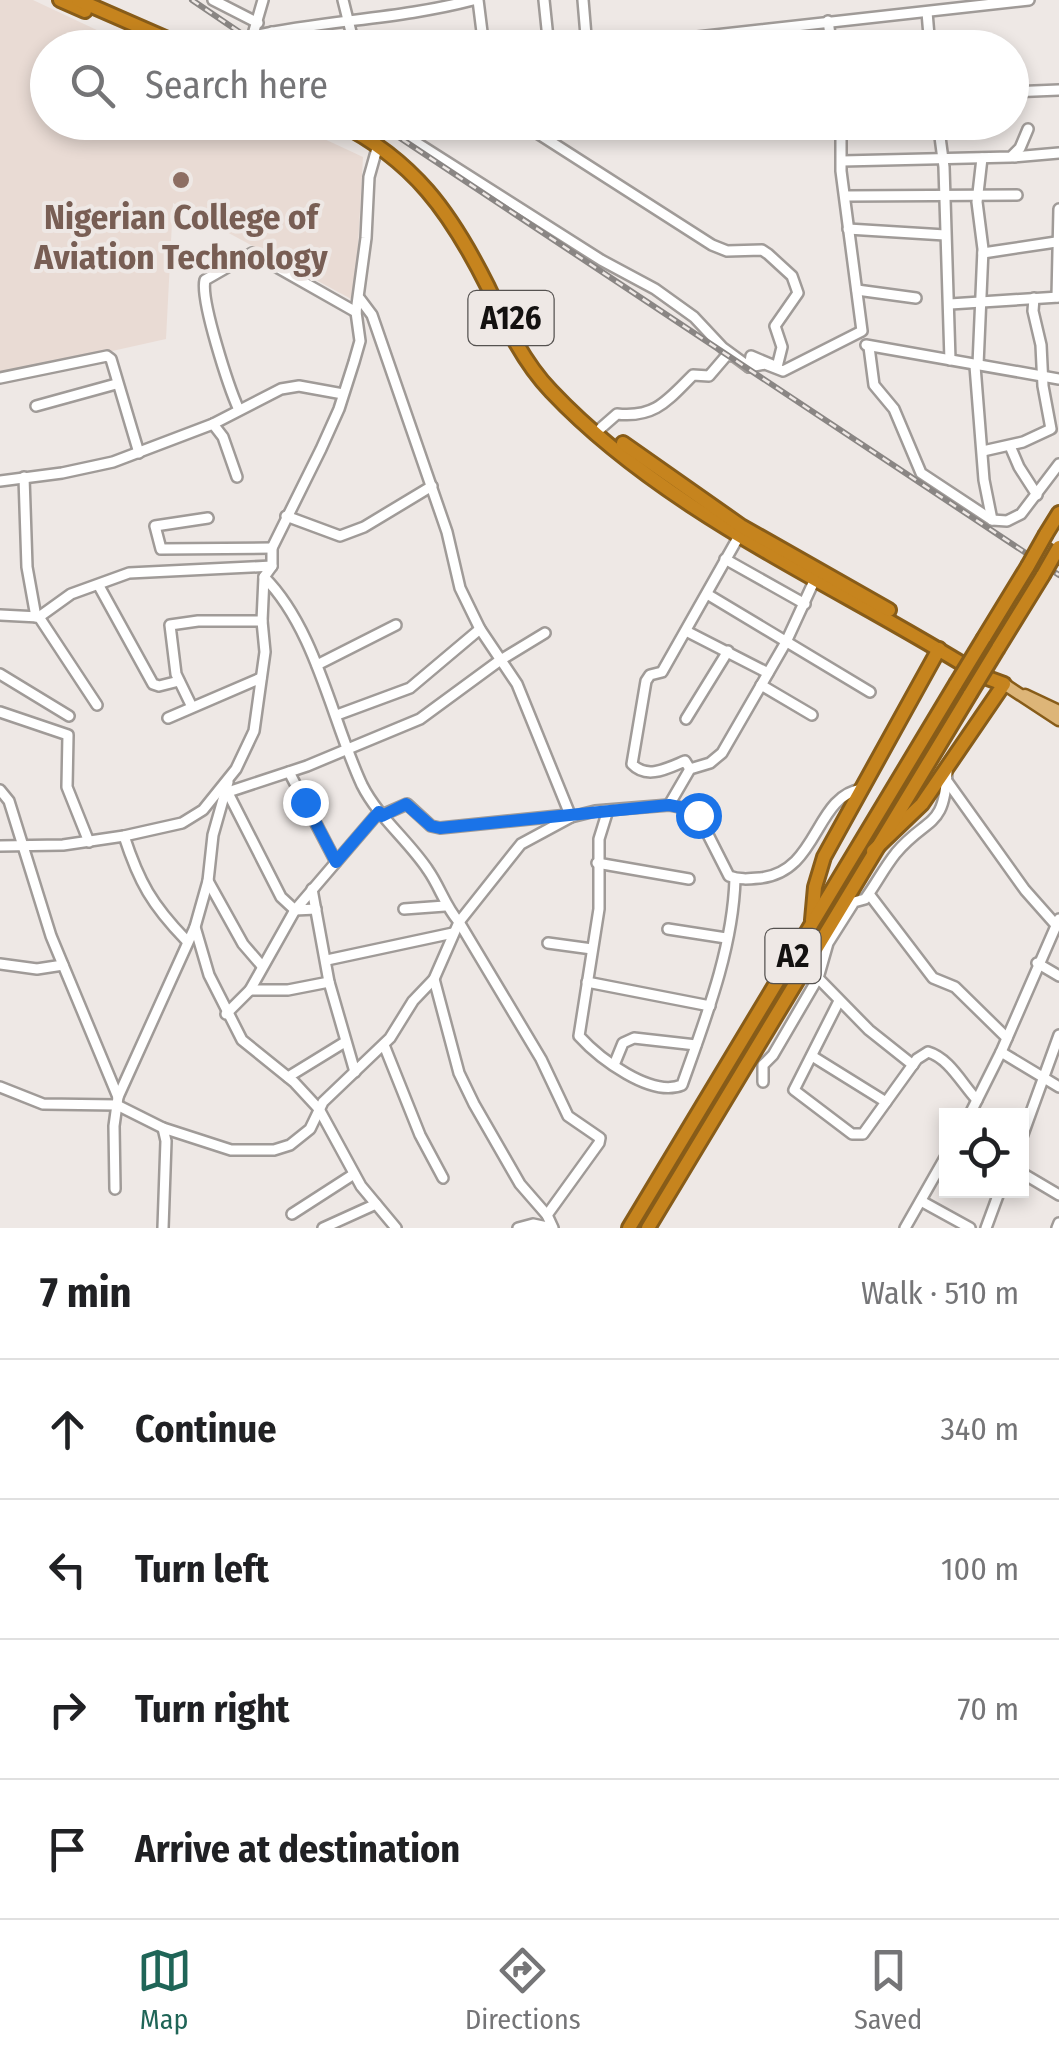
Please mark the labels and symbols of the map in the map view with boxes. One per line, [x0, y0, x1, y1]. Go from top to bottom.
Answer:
marker: Nigerian College of Aviation Technology [170, 169, 192, 191]
place label: Nigerian College of Aviation Technology [33, 196, 328, 278]
road number: A126 [468, 291, 554, 345]
route end [283, 780, 329, 826]
route start [676, 793, 722, 839]
road number: A2 [766, 929, 820, 983]

